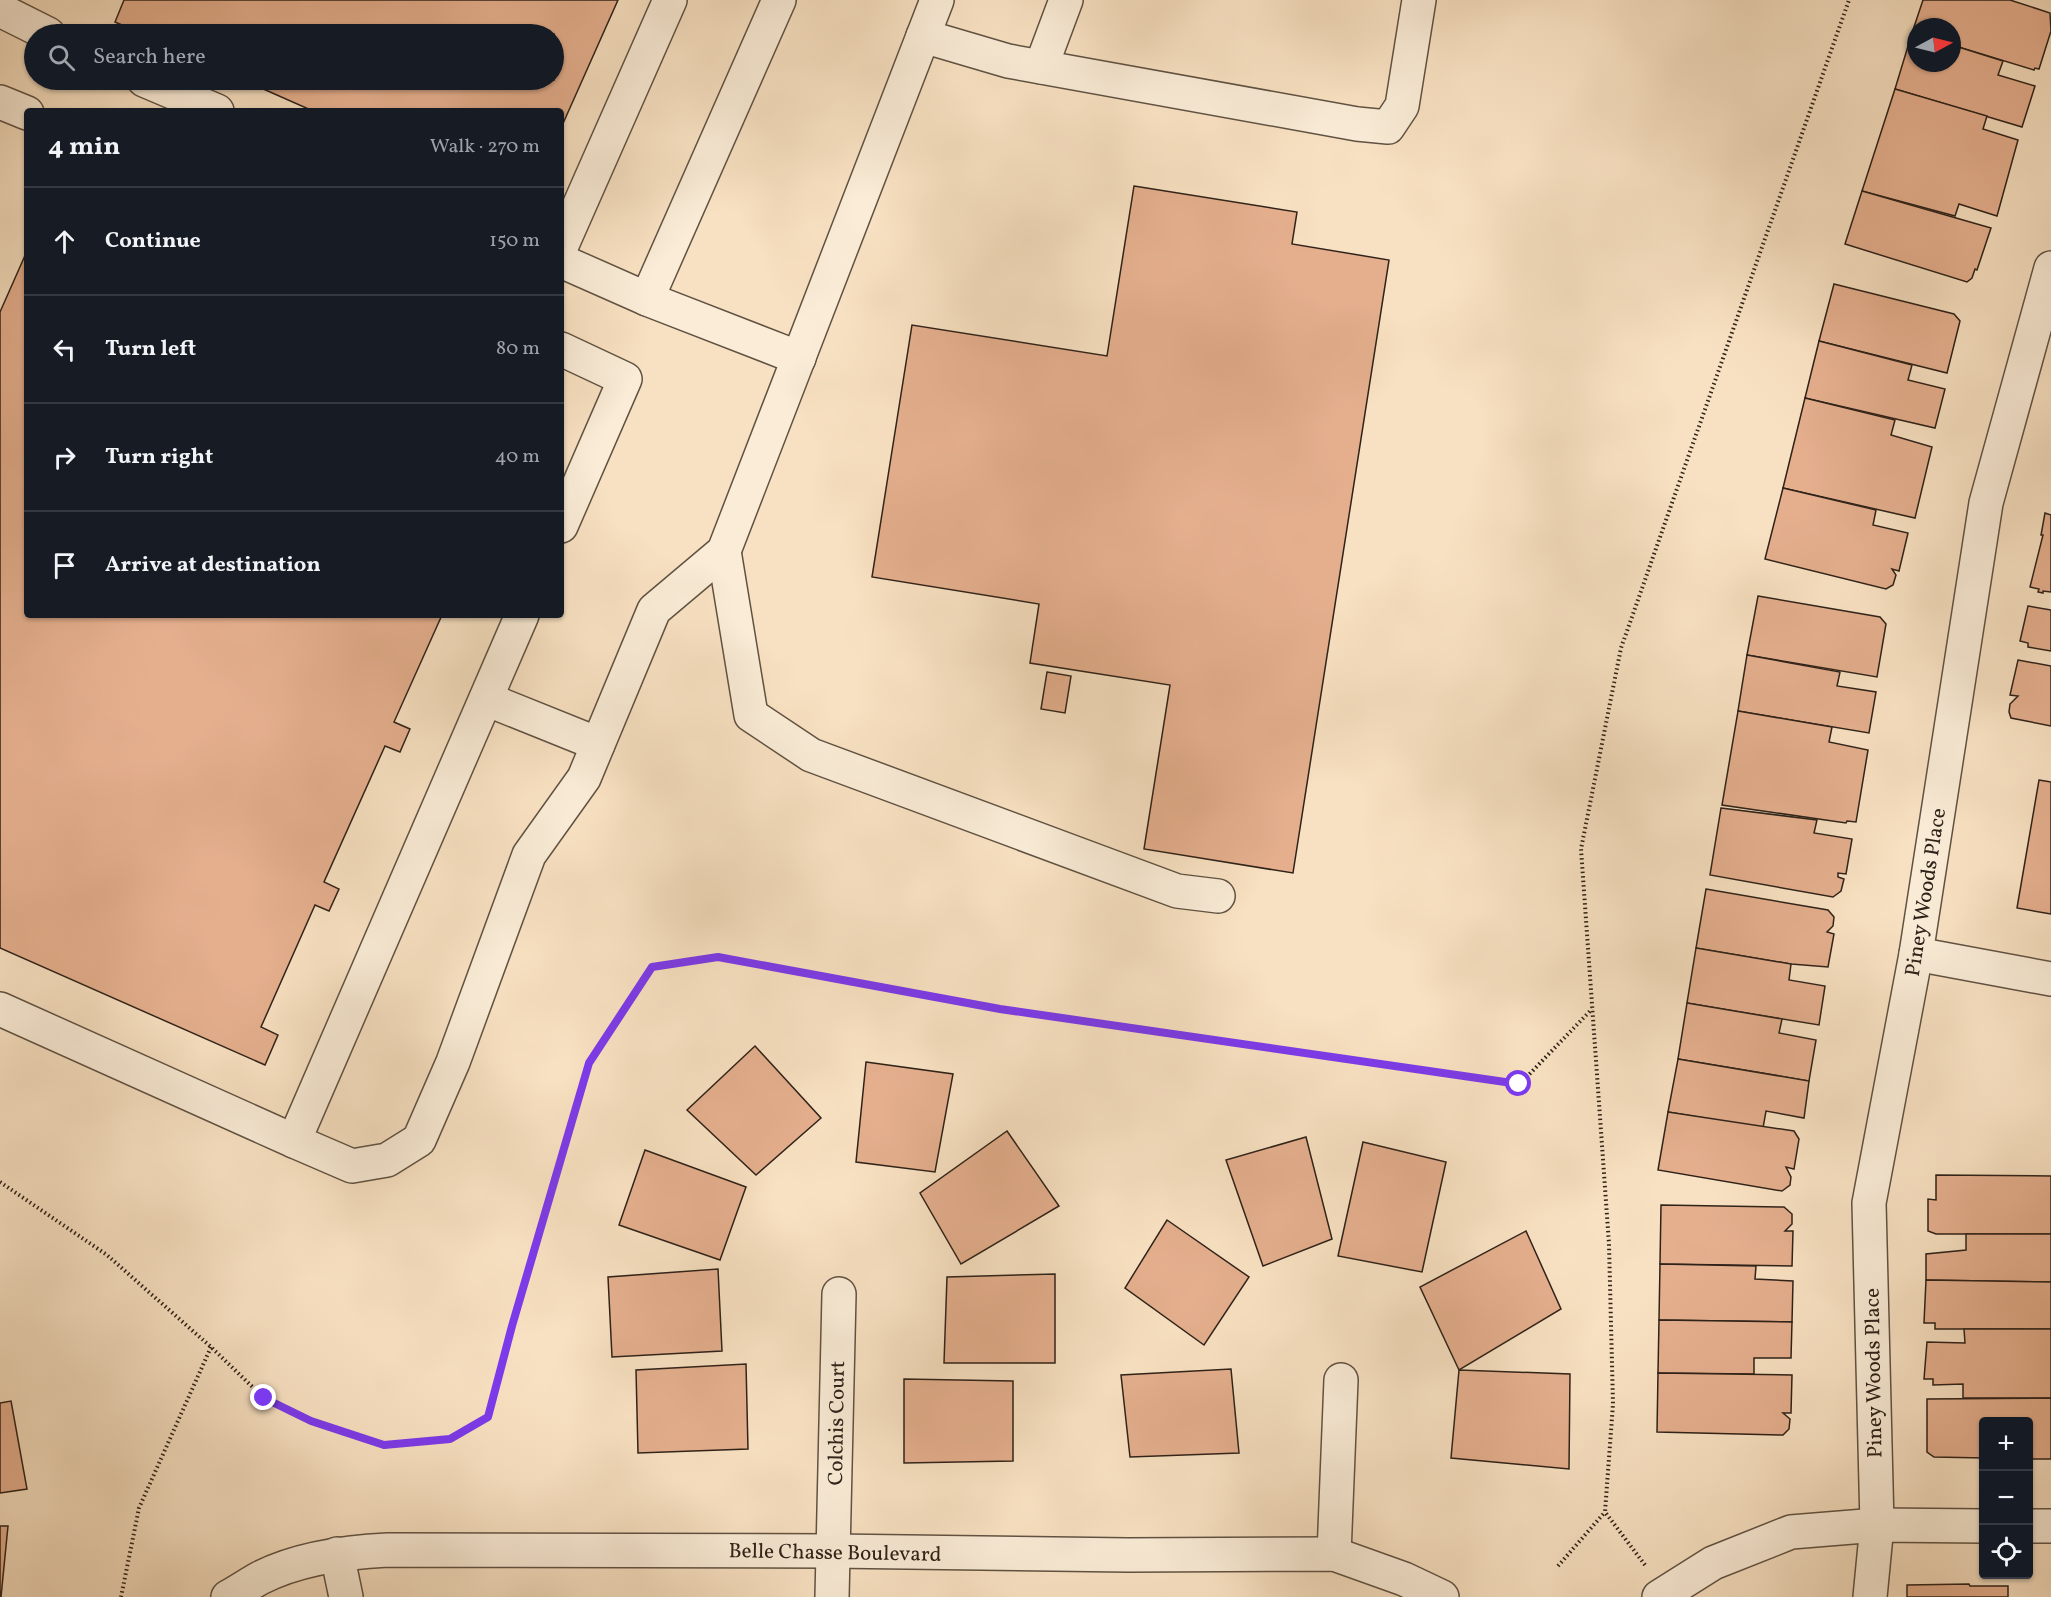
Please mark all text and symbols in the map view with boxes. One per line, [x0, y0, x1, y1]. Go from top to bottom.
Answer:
north arrow [1907, 18, 1961, 72]
search box [24, 24, 564, 90]
icon: search [45, 41, 78, 74]
text: Search here [93, 42, 206, 73]
text: 4 min [48, 129, 120, 165]
text: Walk · 270 m [430, 133, 540, 161]
icon: ahead [48, 225, 81, 258]
text: Continue [105, 226, 201, 257]
text: 150 m [489, 227, 540, 255]
icon: left [48, 333, 81, 366]
text: Turn left [105, 334, 196, 365]
text: 80 m [496, 335, 540, 363]
icon: right [48, 441, 81, 474]
text: Turn right [105, 442, 213, 473]
text: 40 m [495, 443, 540, 471]
icon: arrive [48, 549, 81, 582]
text: Arrive at destination [105, 550, 321, 581]
street label: Piney Woods Place [1899, 806, 1954, 979]
route start [1505, 1070, 1531, 1096]
street label: Piney Woods Place [1859, 1288, 1890, 1458]
street label: Colchis Court [822, 1360, 853, 1486]
route end [250, 1384, 276, 1410]
map controls [1979, 1417, 2033, 1579]
button: + [1979, 1417, 2033, 1471]
button: − [1979, 1471, 2033, 1525]
button: locate [1979, 1525, 2033, 1579]
street label: Belle Chasse Boulevard [728, 1537, 942, 1570]

